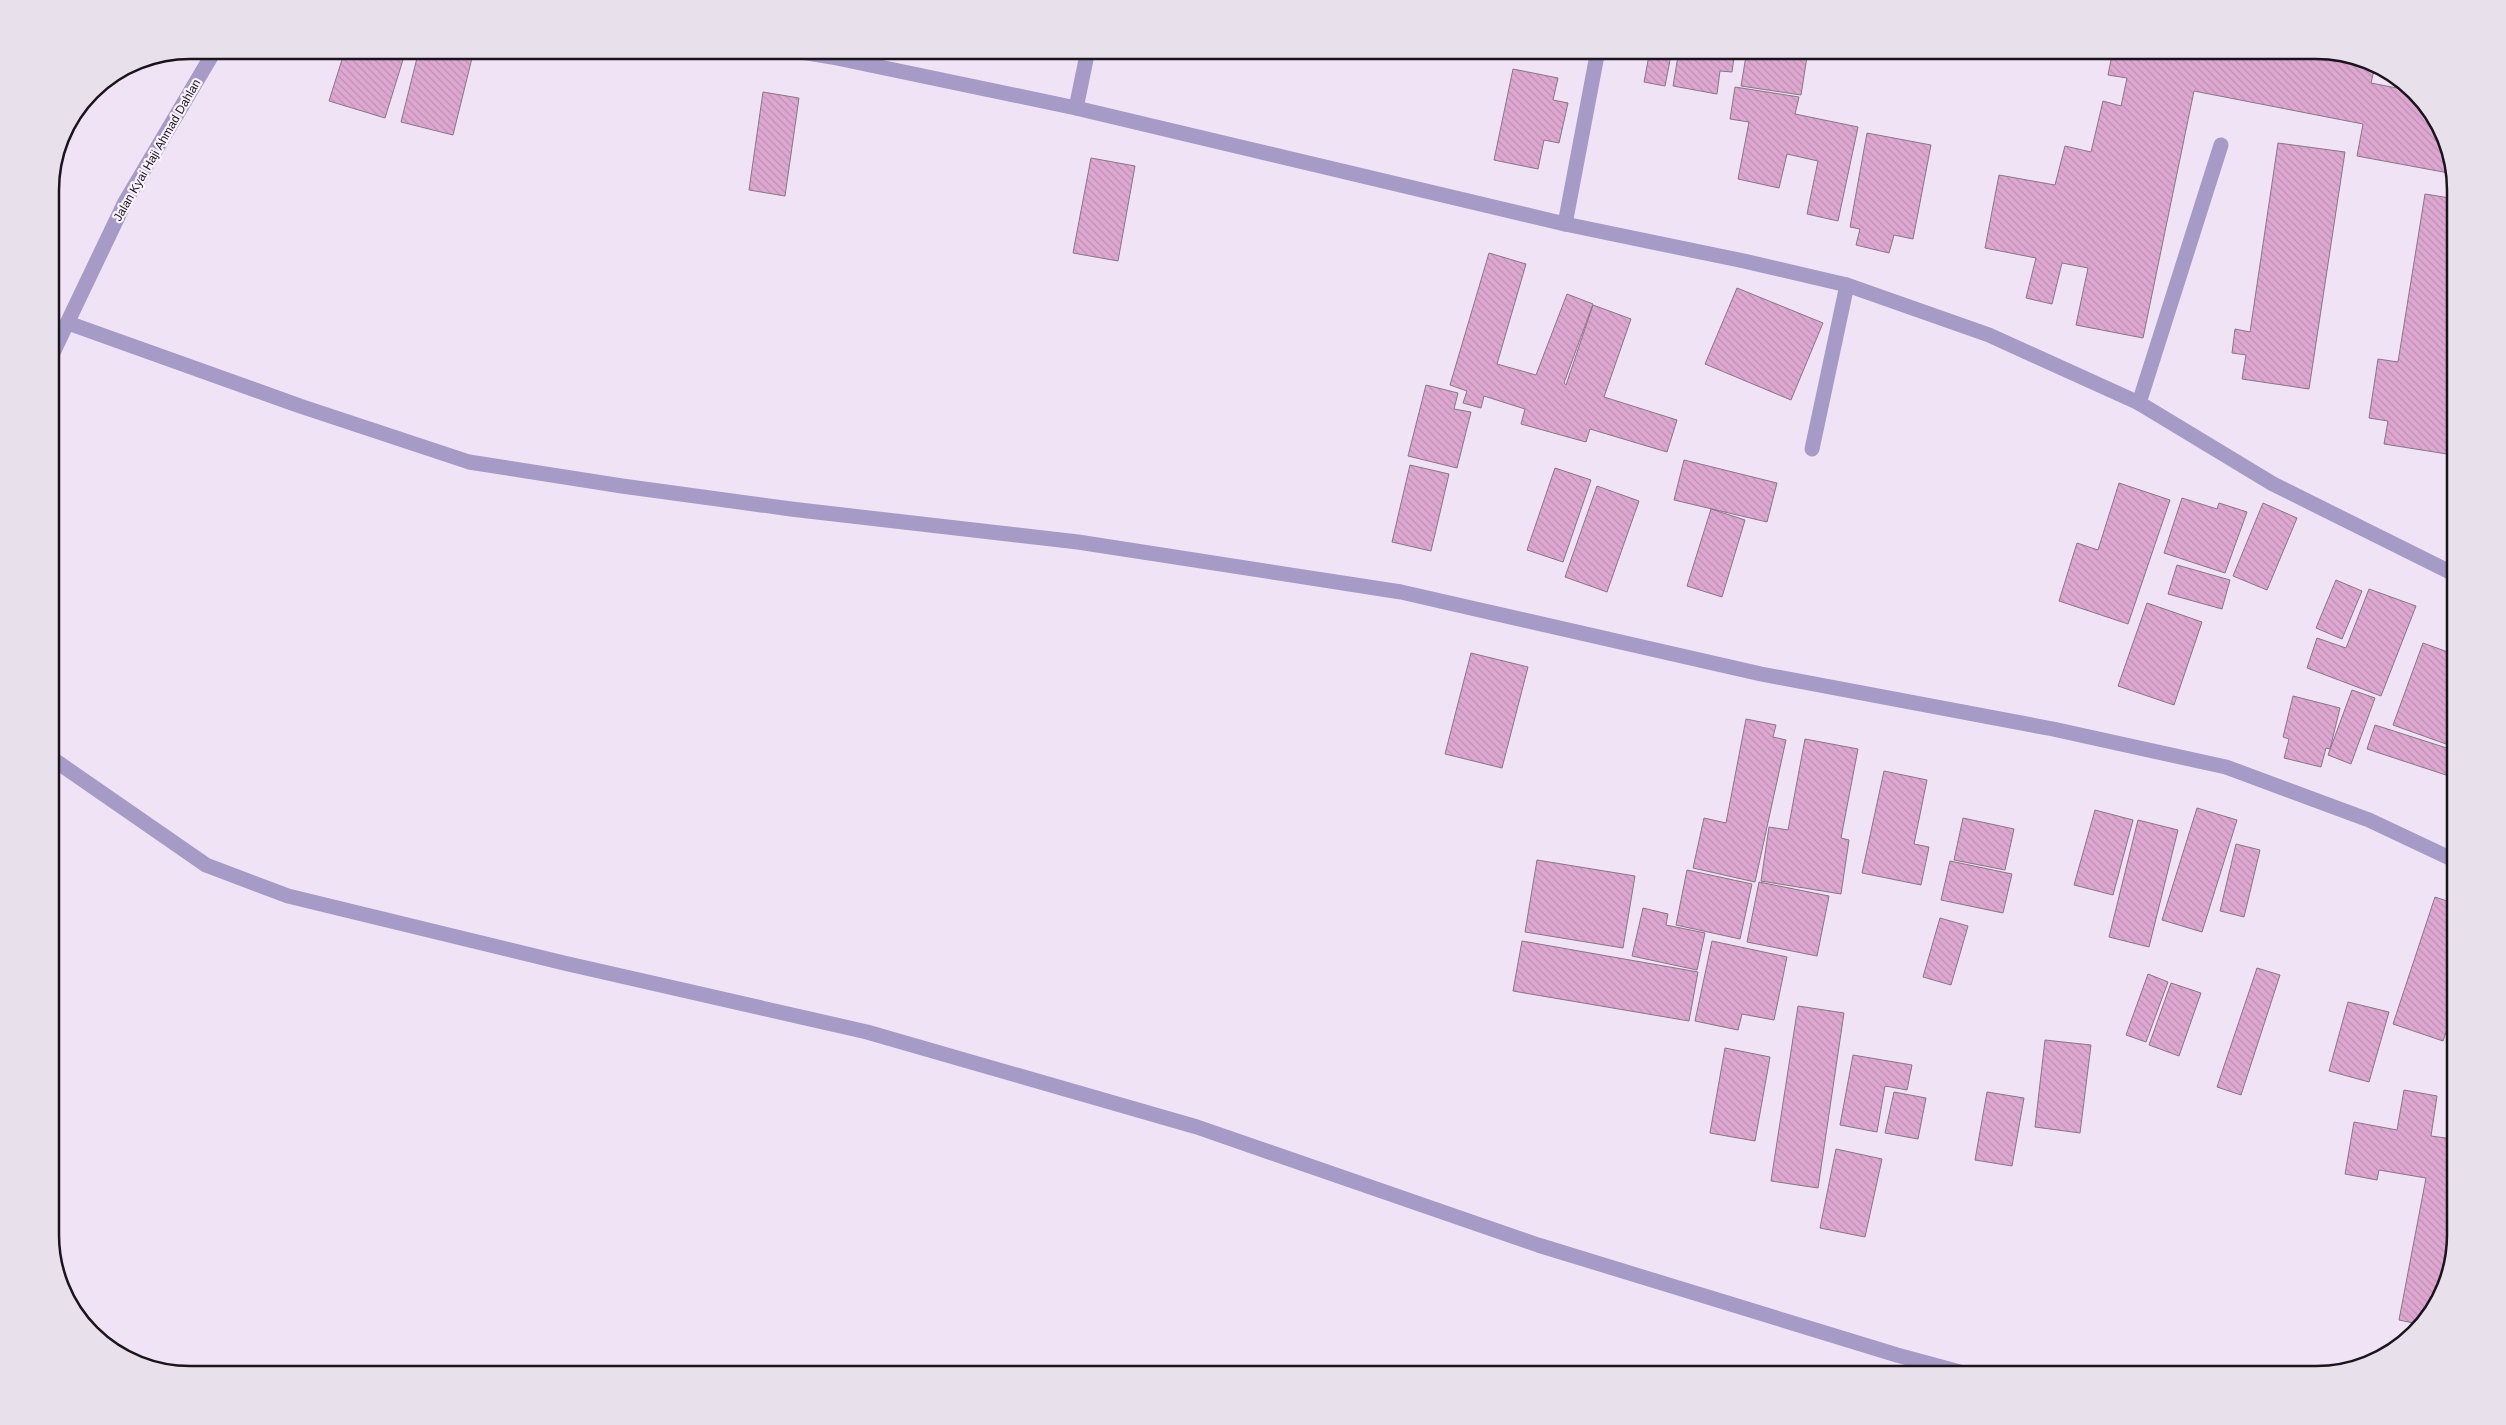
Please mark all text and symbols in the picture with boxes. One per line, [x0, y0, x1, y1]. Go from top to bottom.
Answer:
street label: Jalan Kyai Haji Ahmad Dahlan [111, 77, 203, 223]

